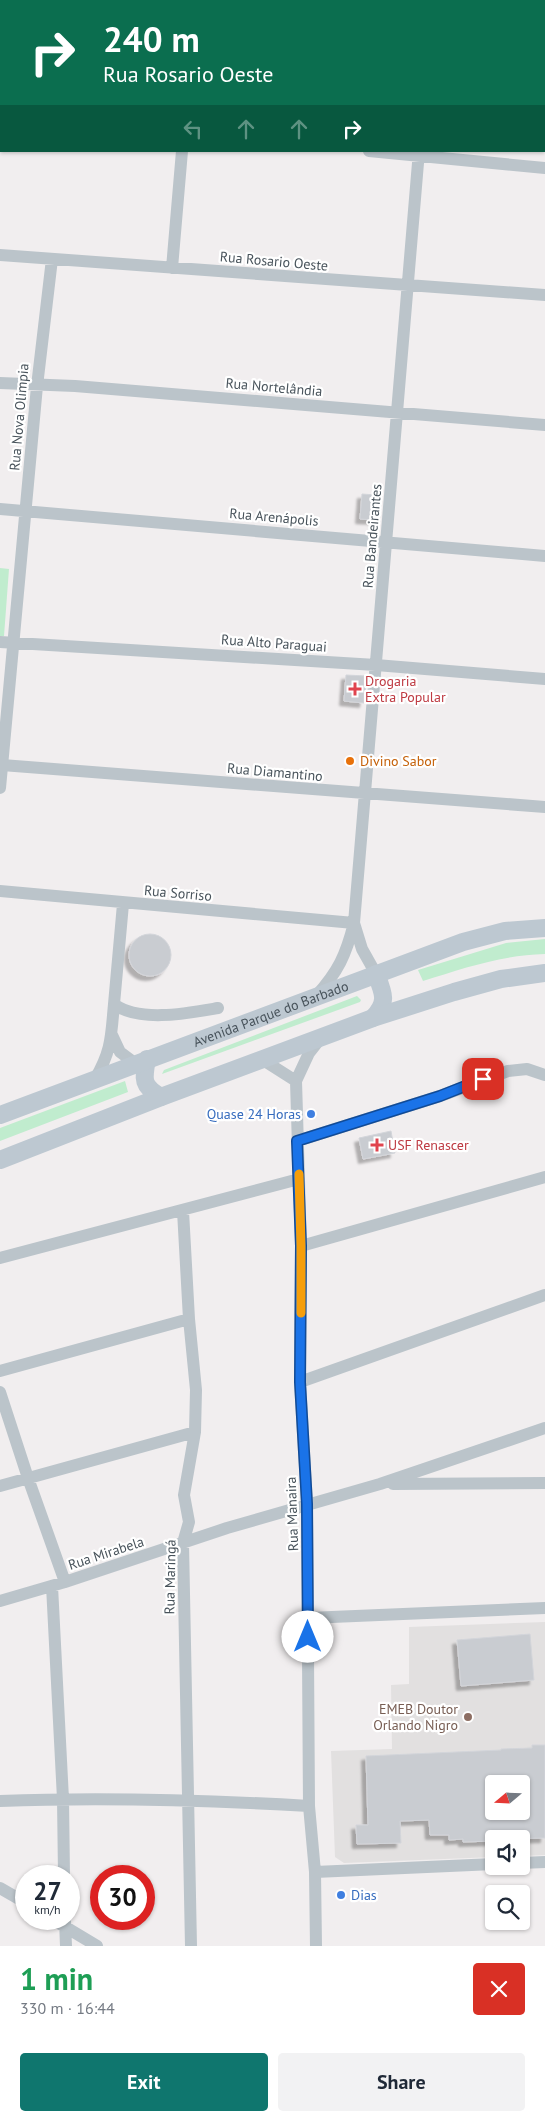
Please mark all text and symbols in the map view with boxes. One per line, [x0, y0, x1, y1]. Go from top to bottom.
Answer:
text: 240 m [103, 16, 200, 62]
icon: right [20, 20, 85, 85]
text: Rua Rosario Oeste [103, 60, 273, 88]
icon: left [179, 115, 207, 143]
icon: ahead [232, 115, 260, 143]
icon: ahead [285, 115, 313, 143]
icon: right [338, 115, 366, 143]
street label: Rua Rosario Oeste [219, 247, 329, 275]
street label: Rua Nova Olimpia [5, 363, 33, 471]
street label: Rua Nortelândia [225, 374, 323, 400]
street label: Rua Bandeirantes [358, 483, 386, 589]
street label: Rua Arenápolis [229, 504, 319, 530]
street label: Rua Alto Paraguai [221, 630, 327, 656]
place label: Drogaria Extra Popular [365, 672, 446, 706]
marker: Drogaria Extra Popular [349, 683, 361, 695]
place label: Divino Sabor [360, 752, 437, 770]
marker: Divino Sabor [344, 755, 356, 767]
street label: Rua Diamantino [226, 759, 324, 785]
street label: Rua Sorriso [143, 881, 213, 905]
street label: Avenida Parque do Barbado [191, 977, 351, 1051]
pin [462, 1058, 504, 1100]
icon: arrive [469, 1065, 497, 1093]
place label: Quase 24 Horas [207, 1105, 301, 1123]
marker: Quase 24 Horas [305, 1108, 317, 1120]
place label: USF Renascer [388, 1136, 469, 1154]
marker: USF Renascer [370, 1138, 384, 1152]
street label: Rua Manaira [282, 1476, 302, 1552]
street label: Rua Mirabela [66, 1532, 146, 1574]
street label: Rua Maringá [160, 1539, 180, 1615]
position arrow [281, 1610, 333, 1662]
place label: EMEB Doutor Orlando Nigro [373, 1700, 458, 1734]
marker: EMEB Doutor Orlando Nigro [462, 1711, 474, 1723]
north arrow [485, 1775, 530, 1820]
map controls [485, 1775, 530, 1930]
button: sound [485, 1830, 530, 1875]
speed limit sign: 30 [90, 1865, 155, 1930]
text: 27 [33, 1875, 62, 1907]
button: search [485, 1885, 530, 1930]
place label: Dias [351, 1886, 377, 1904]
marker: Dias [335, 1889, 347, 1901]
text: km/h [34, 1902, 61, 1917]
text: 1 min [20, 1959, 93, 1998]
button: close [473, 1963, 525, 2015]
text: 330 m · 16:44 [20, 1998, 115, 2018]
button: Exit [20, 2053, 268, 2111]
button: Share [278, 2053, 525, 2111]

